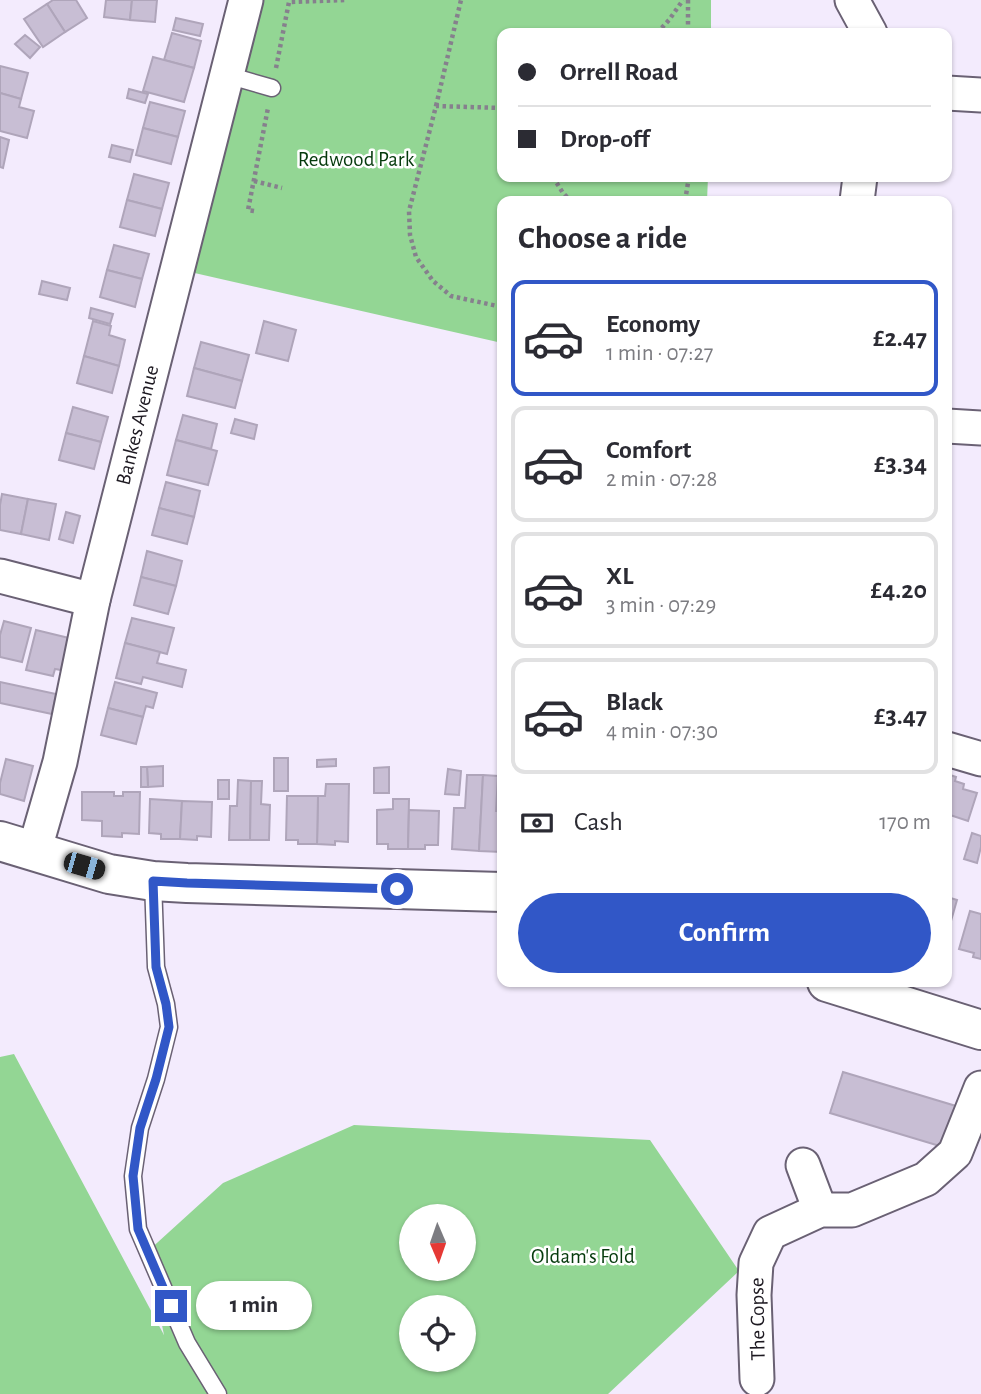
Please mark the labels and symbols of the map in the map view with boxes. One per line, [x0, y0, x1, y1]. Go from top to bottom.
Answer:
park label: Redwood Park [298, 149, 415, 170]
street label: Bankes Avenue [112, 363, 163, 487]
car [61, 850, 108, 882]
route start [381, 873, 413, 905]
north arrow [399, 1204, 476, 1281]
park label: Oldam's Fold [531, 1246, 635, 1267]
street label: The Copse [746, 1277, 769, 1361]
callout: 1 min [196, 1282, 311, 1330]
route end [155, 1290, 187, 1322]

